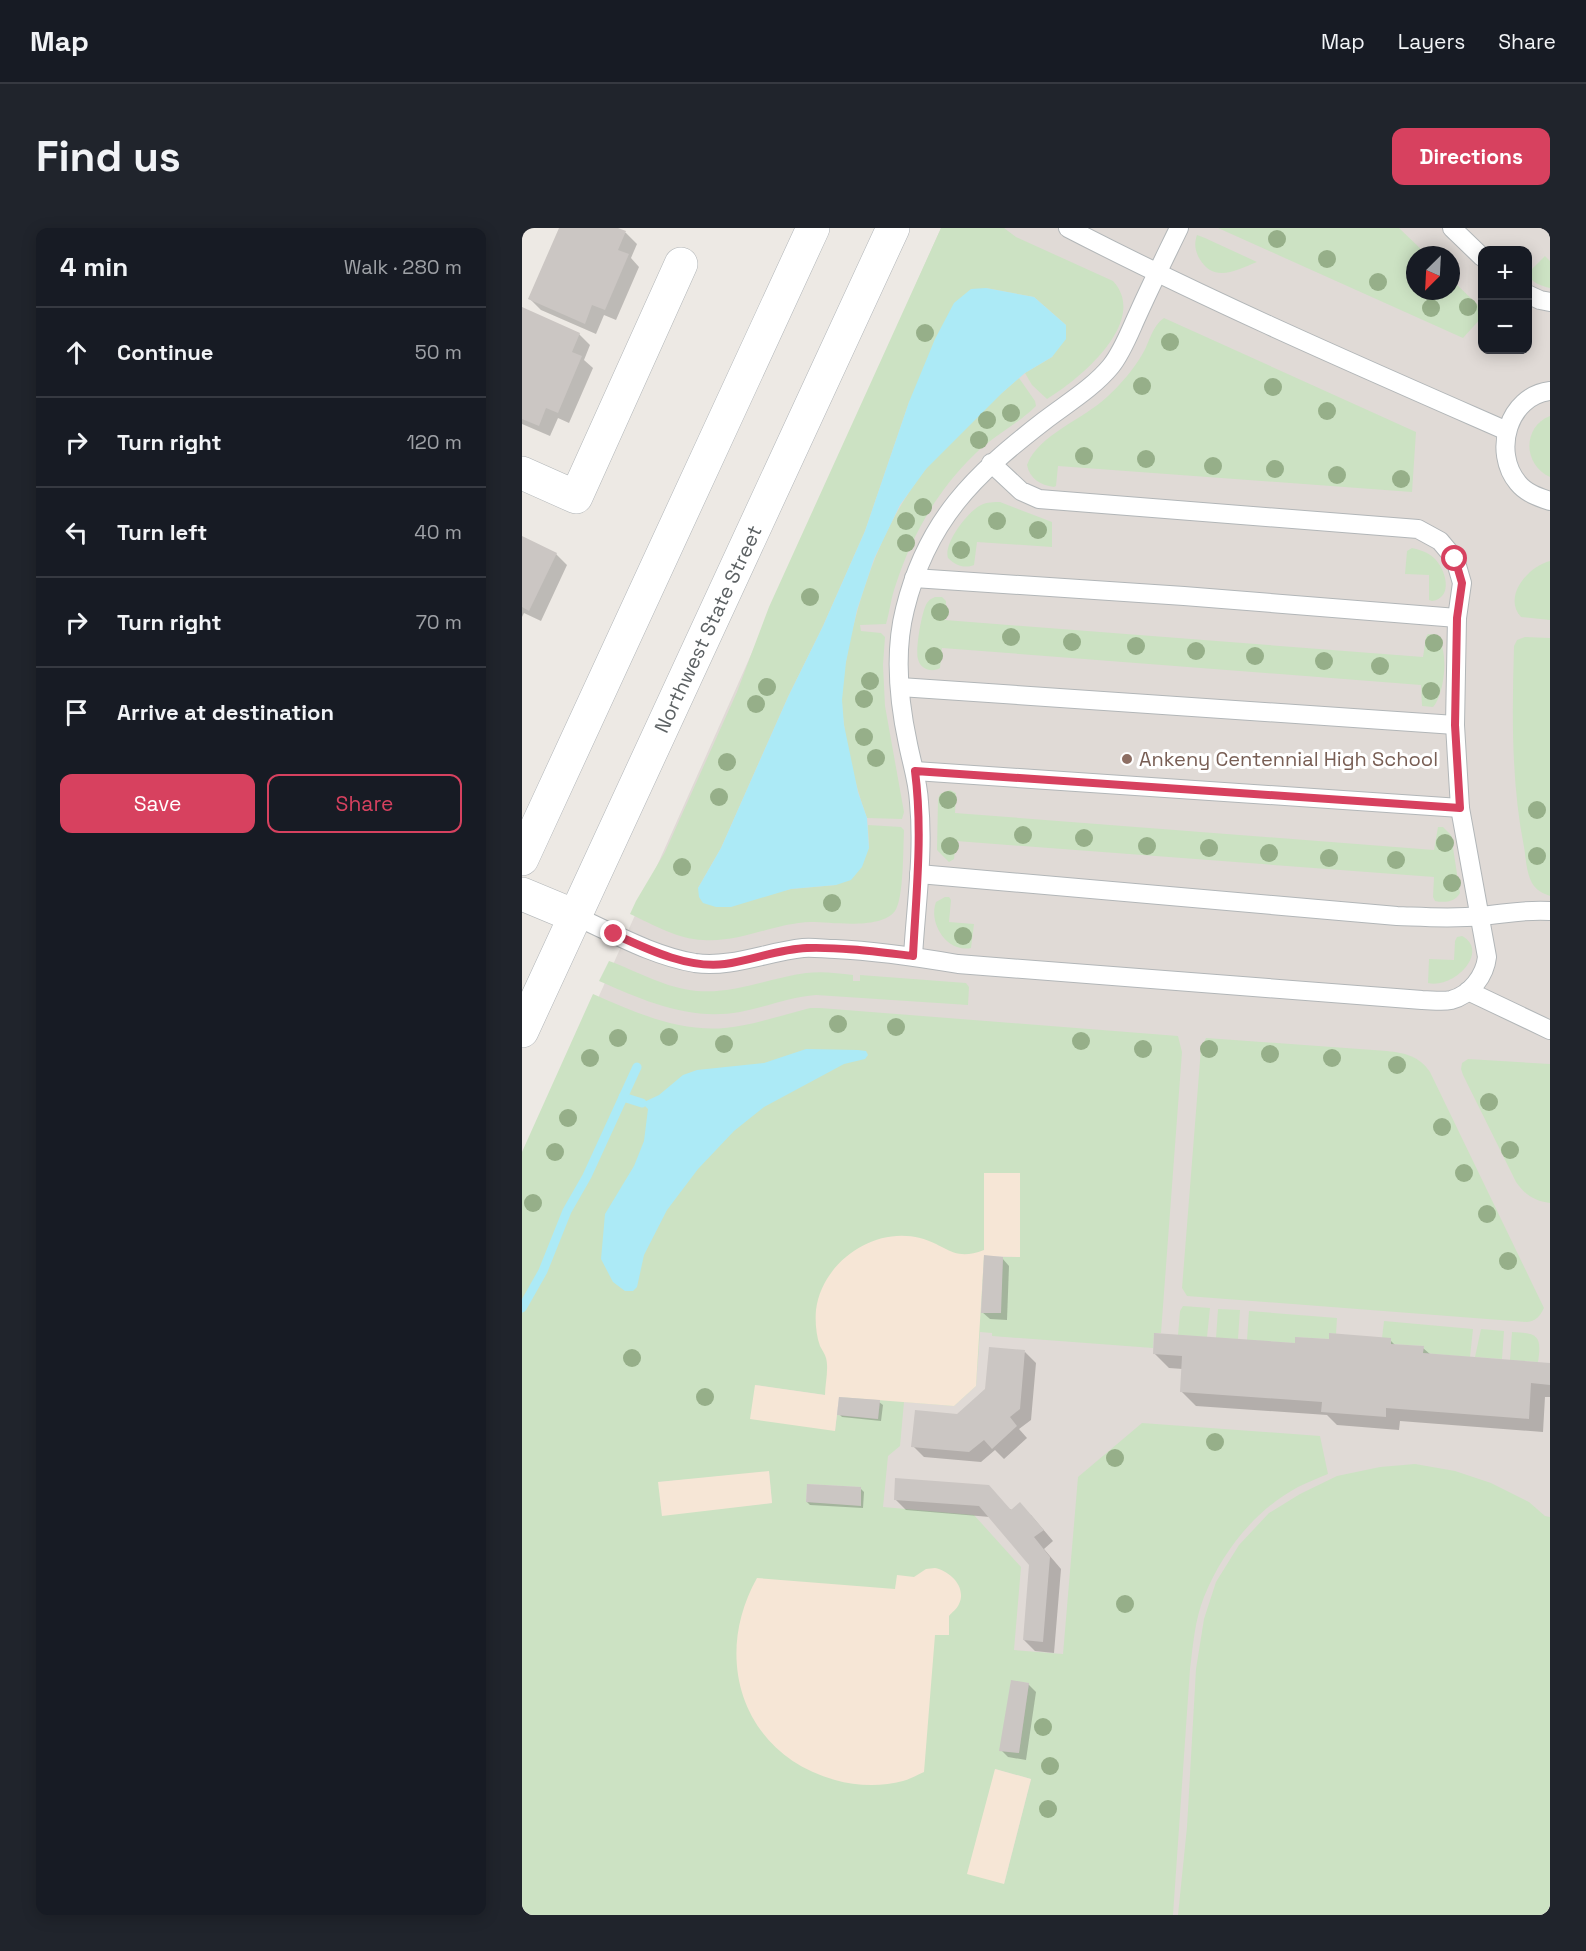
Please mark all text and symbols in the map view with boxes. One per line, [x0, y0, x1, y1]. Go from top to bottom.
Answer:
text: Map [30, 23, 89, 59]
text: Map [1321, 28, 1365, 55]
text: Layers [1398, 28, 1465, 55]
text: Share [1498, 28, 1556, 55]
button: Directions [1392, 128, 1550, 185]
text: Find us [36, 130, 181, 183]
north arrow [1406, 246, 1460, 300]
map controls [1478, 246, 1532, 354]
button: + [1478, 246, 1532, 300]
text: 4 min [60, 250, 128, 284]
text: Walk · 280 m [344, 254, 462, 280]
button: − [1478, 300, 1532, 354]
icon: ahead [60, 336, 93, 369]
text: Continue [117, 338, 213, 366]
text: 50 m [415, 339, 462, 365]
icon: right [60, 426, 93, 459]
text: Turn right [117, 428, 222, 456]
text: 120 m [406, 429, 462, 455]
icon: left [60, 516, 93, 549]
text: Turn left [117, 518, 207, 546]
text: 40 m [414, 519, 462, 545]
street label: Northwest State Street [648, 521, 768, 737]
route start [1441, 545, 1467, 571]
icon: right [60, 606, 93, 639]
text: Turn right [117, 608, 222, 636]
text: 70 m [416, 609, 462, 635]
icon: arrive [60, 696, 93, 729]
text: Arrive at destination [117, 698, 334, 726]
place label: Ankeny Centennial High School [1139, 746, 1438, 772]
marker: Ankeny Centennial High School [1120, 752, 1134, 766]
button: Save [60, 774, 255, 833]
button: Share [267, 774, 462, 833]
route end [600, 920, 626, 946]

